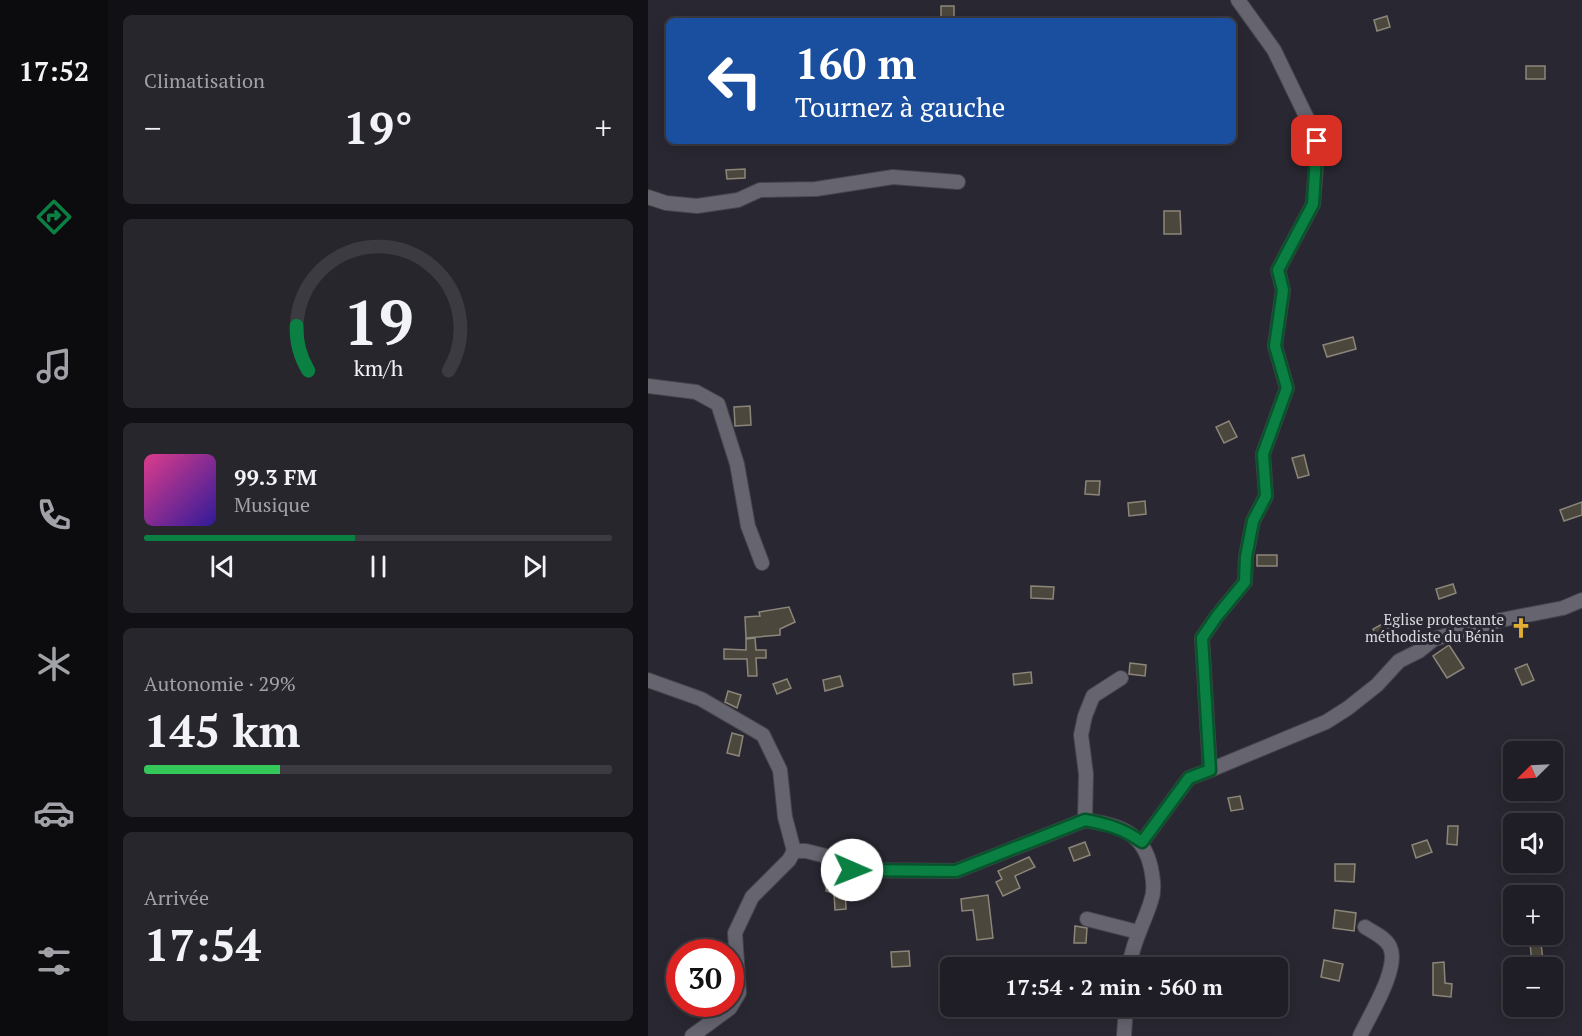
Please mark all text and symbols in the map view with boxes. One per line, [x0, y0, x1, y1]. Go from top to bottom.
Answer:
text: 160 m [795, 35, 916, 91]
icon: left [696, 42, 774, 120]
text: 17:52 [19, 53, 89, 89]
text: Climatisation [144, 67, 265, 94]
text: Tournez à gauche [795, 89, 1005, 125]
text: 19° [343, 97, 413, 157]
text: − [144, 106, 162, 149]
text: + [594, 106, 612, 149]
pin [1291, 115, 1342, 166]
icon: arrive [1300, 124, 1333, 157]
icon: directions [33, 196, 75, 238]
text: 19 [343, 280, 413, 363]
icon: music [33, 345, 75, 387]
text: km/h [353, 354, 403, 382]
text: 99.3 FM [234, 462, 317, 491]
text: Musique [234, 491, 310, 518]
icon: phone [33, 494, 75, 536]
icon: previous [206, 550, 239, 583]
icon: pause [362, 550, 395, 583]
icon: next [518, 550, 551, 583]
place label: Eglise protestante méthodiste du Bénin [1365, 609, 1504, 646]
church icon: Eglise protestante méthodiste du Bénin [1509, 616, 1533, 640]
icon: climate [33, 643, 75, 685]
text: Autonomie · 29% [144, 670, 296, 697]
text: 145 km [144, 700, 300, 760]
north arrow [1503, 741, 1563, 801]
map controls [1503, 741, 1563, 1017]
icon: car [33, 792, 75, 834]
button: sound [1503, 813, 1563, 873]
position arrow [820, 838, 884, 902]
text: Arrivée [144, 884, 209, 911]
button: + [1503, 885, 1563, 945]
text: 17:54 [144, 914, 261, 974]
speed limit sign: 30 [666, 939, 744, 1017]
icon: filters [33, 940, 75, 982]
button: − [1503, 957, 1563, 1017]
text: 17:54 · 2 min · 560 m [1005, 972, 1223, 1001]

